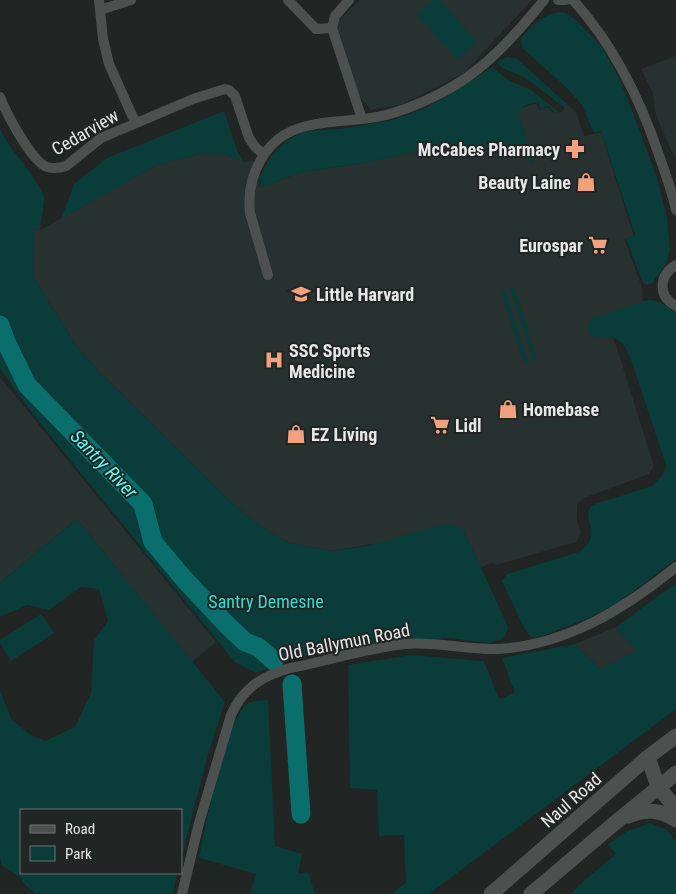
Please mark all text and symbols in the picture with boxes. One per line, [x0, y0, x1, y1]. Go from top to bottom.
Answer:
street label: Cedarview [48, 104, 122, 160]
pharmacy icon: McCabes Pharmacy [564, 138, 586, 160]
place label: McCabes Pharmacy [418, 139, 560, 160]
shop icon: Beauty Laine [575, 171, 597, 193]
place label: Beauty Laine [478, 172, 571, 193]
supermarket icon: Eurospar [587, 234, 609, 256]
place label: Eurospar [519, 235, 583, 256]
school or university icon: Little Harvard [290, 283, 312, 305]
place label: Little Harvard [316, 284, 414, 305]
place label: SSC Sports Medicine [289, 340, 371, 382]
hospital icon: SSC Sports Medicine [263, 349, 285, 371]
shop icon: Homebase [497, 398, 519, 420]
place label: Homebase [523, 399, 600, 420]
supermarket icon: Lidl [429, 414, 451, 436]
place label: Lidl [455, 415, 482, 436]
shop icon: EZ Living [285, 423, 307, 445]
place label: EZ Living [311, 424, 377, 445]
water label: Santry River [66, 425, 143, 503]
park label: Santry Demesne [208, 591, 324, 612]
street label: Old Ballymun Road [276, 619, 412, 665]
street label: Naul Road [537, 768, 605, 832]
legend [20, 809, 182, 874]
text: Road [65, 820, 95, 838]
text: Park [65, 845, 92, 863]

